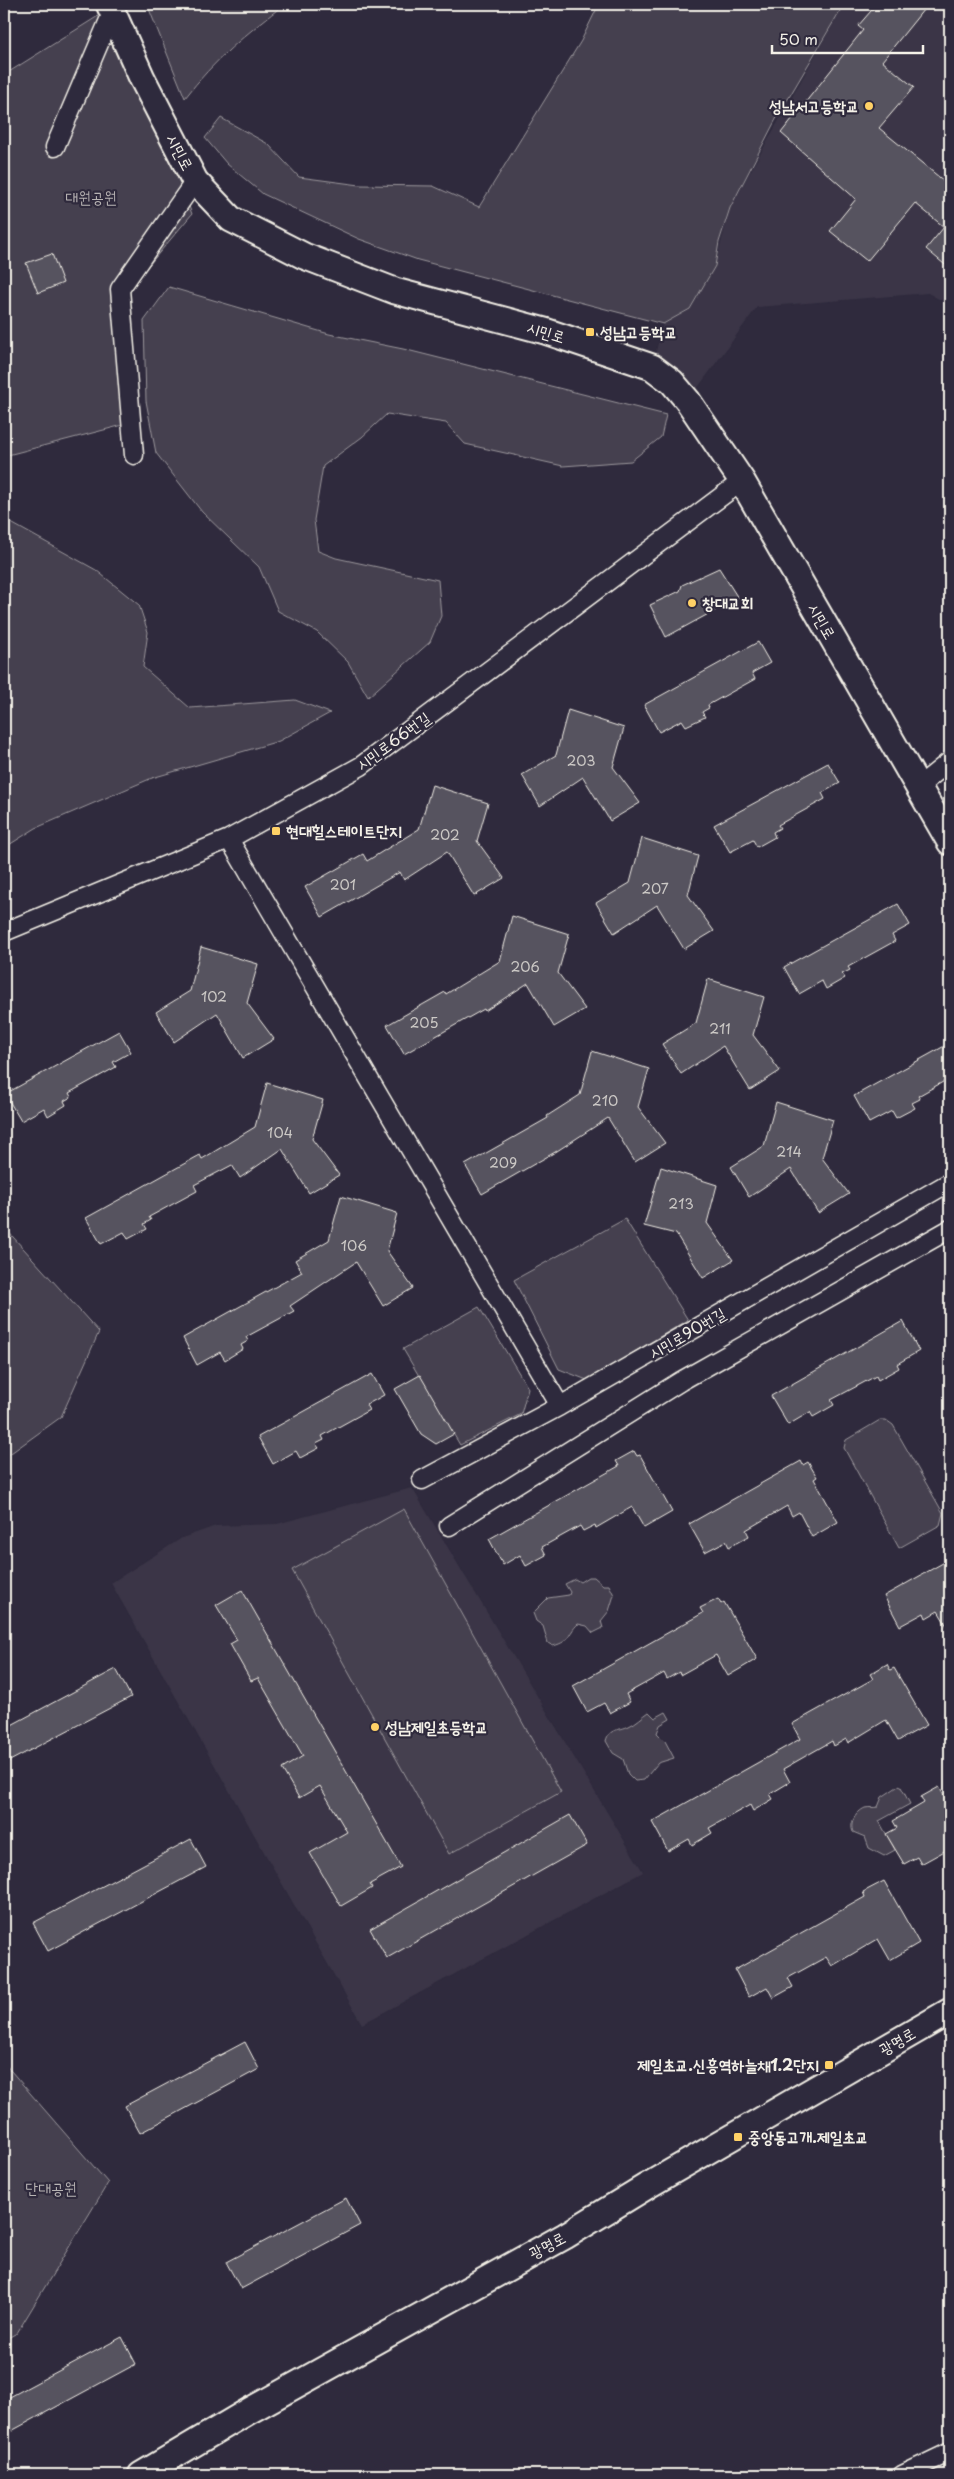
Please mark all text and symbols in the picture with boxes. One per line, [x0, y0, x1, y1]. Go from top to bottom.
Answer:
scale bar [772, 22, 923, 54]
text: 50 m [779, 27, 818, 50]
place label: 성남서고등학교 [769, 93, 859, 117]
marker: 성남서고등학교 [863, 100, 875, 112]
street label: 시민로 [161, 129, 201, 174]
park label: 대원공원 [65, 184, 117, 208]
street label: 시민로 [524, 314, 568, 348]
place label: 성남고등학교 [600, 319, 677, 343]
marker: 성남고등학교 [584, 326, 596, 338]
place label: 창대교회 [702, 590, 754, 614]
marker: 창대교회 [686, 597, 698, 609]
street label: 시민로 [803, 598, 843, 643]
street label: 시민로66번길 [350, 705, 435, 775]
house number: 203 [567, 750, 595, 771]
place label: 현대힐스테이트단지 [286, 818, 402, 842]
house number: 202 [430, 824, 460, 845]
marker: 현대힐스테이트단지 [270, 825, 282, 837]
house number: 201 [330, 874, 356, 895]
house number: 207 [641, 878, 669, 899]
house number: 206 [510, 956, 540, 977]
house number: 102 [201, 986, 227, 1007]
house number: 205 [410, 1012, 438, 1033]
house number: 211 [709, 1018, 731, 1039]
house number: 210 [592, 1090, 618, 1111]
house number: 104 [267, 1122, 293, 1143]
house number: 214 [776, 1141, 802, 1162]
house number: 209 [489, 1152, 517, 1173]
house number: 213 [668, 1193, 694, 1214]
house number: 106 [341, 1235, 367, 1256]
street label: 시민로90번길 [644, 1300, 730, 1364]
place label: 성남제일초등학교 [385, 1714, 488, 1738]
marker: 성남제일초등학교 [369, 1721, 381, 1733]
street label: 광명로 [874, 2020, 919, 2060]
place label: 제일초교.신흥역하늘채1.2단지 [637, 2052, 819, 2076]
marker: 제일초교.신흥역하늘채1.2단지 [823, 2059, 835, 2071]
place label: 중앙동고개.제일초교 [748, 2124, 868, 2148]
marker: 중앙동고개.제일초교 [732, 2131, 744, 2143]
park label: 단대공원 [25, 2175, 77, 2199]
street label: 광명로 [524, 2224, 569, 2264]

